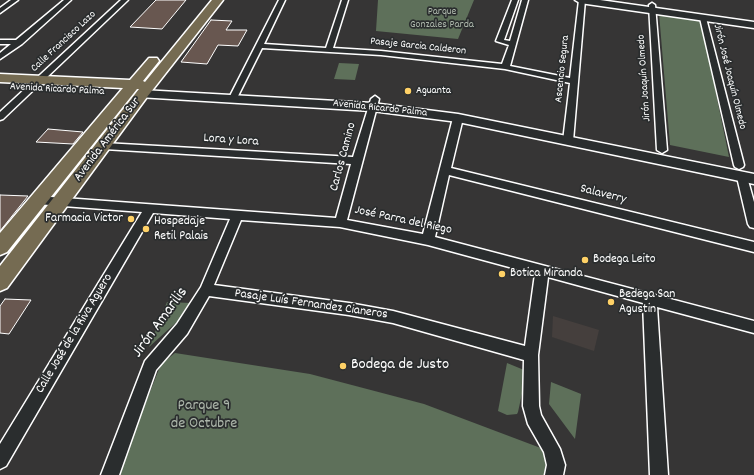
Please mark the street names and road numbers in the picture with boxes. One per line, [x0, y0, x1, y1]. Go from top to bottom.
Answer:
street label: Calle Francisco Lazo [29, 9, 99, 75]
street label: Jirón José Joaquín Olmedo [710, 23, 748, 131]
street label: Jirón Joaquín Olmedo [635, 34, 655, 122]
street label: Pasaje Garcia Calderon [369, 35, 467, 59]
street label: Ascencio Segura [553, 35, 573, 103]
street label: Avenida Ricardo Palma [9, 81, 105, 99]
street label: Avenida América Sur [71, 95, 145, 185]
street label: Avenida Ricardo Palma [332, 97, 428, 121]
street label: Carlos Camino [327, 121, 361, 193]
street label: Lora y Lora [203, 131, 259, 151]
street label: Salaverry [578, 182, 628, 208]
street label: José Parra del Riego [353, 203, 453, 239]
street label: Calle José de la Riva Aguero [33, 271, 117, 397]
street label: Jirón Amarilis [129, 284, 193, 362]
street label: Pasaje Luís Fernandez Cianeros [234, 287, 388, 323]

